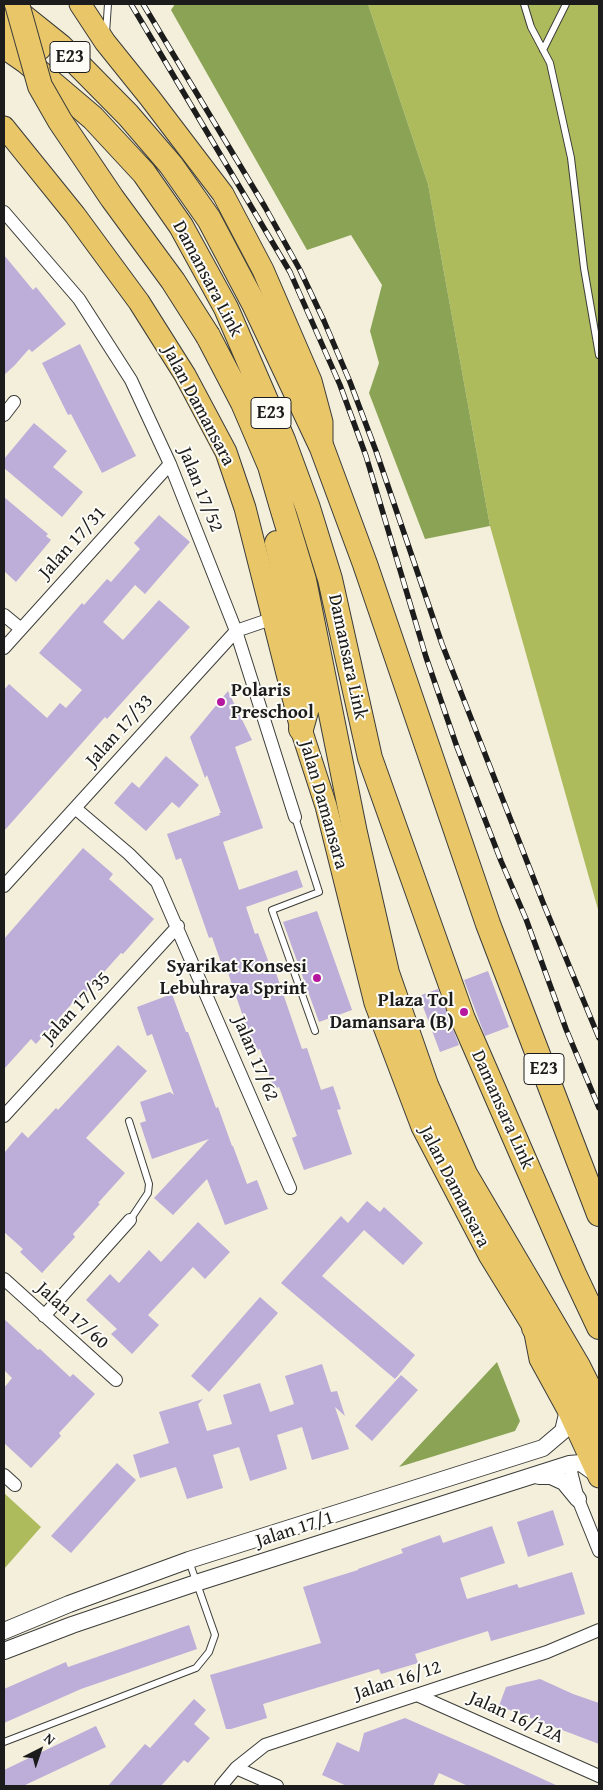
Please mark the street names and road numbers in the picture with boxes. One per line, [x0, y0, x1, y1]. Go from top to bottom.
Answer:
road number: E23 [50, 42, 90, 72]
street label: Damansara Link [167, 217, 247, 341]
street label: Jalan Damansara [157, 342, 239, 470]
road number: E23 [251, 398, 291, 428]
street label: Jalan 17/52 [173, 444, 227, 536]
street label: Jalan 17/31 [35, 502, 111, 584]
street label: Damansara Link [323, 592, 371, 722]
street label: Jalan 17/33 [82, 690, 158, 772]
street label: Jalan Damansara [294, 738, 352, 872]
street label: Jalan 17/35 [38, 967, 116, 1049]
street label: Jalan 17/62 [227, 1013, 283, 1105]
street label: Damansara Link [466, 1047, 538, 1173]
road number: E23 [524, 1054, 564, 1084]
street label: Jalan Damansara [414, 1123, 494, 1251]
street label: Jalan 17/60 [31, 1278, 113, 1354]
street label: Jalan 17/1 [253, 1507, 337, 1553]
street label: Jalan 16/12 [352, 1656, 444, 1706]
street label: Jalan 16/12A [465, 1687, 567, 1749]

